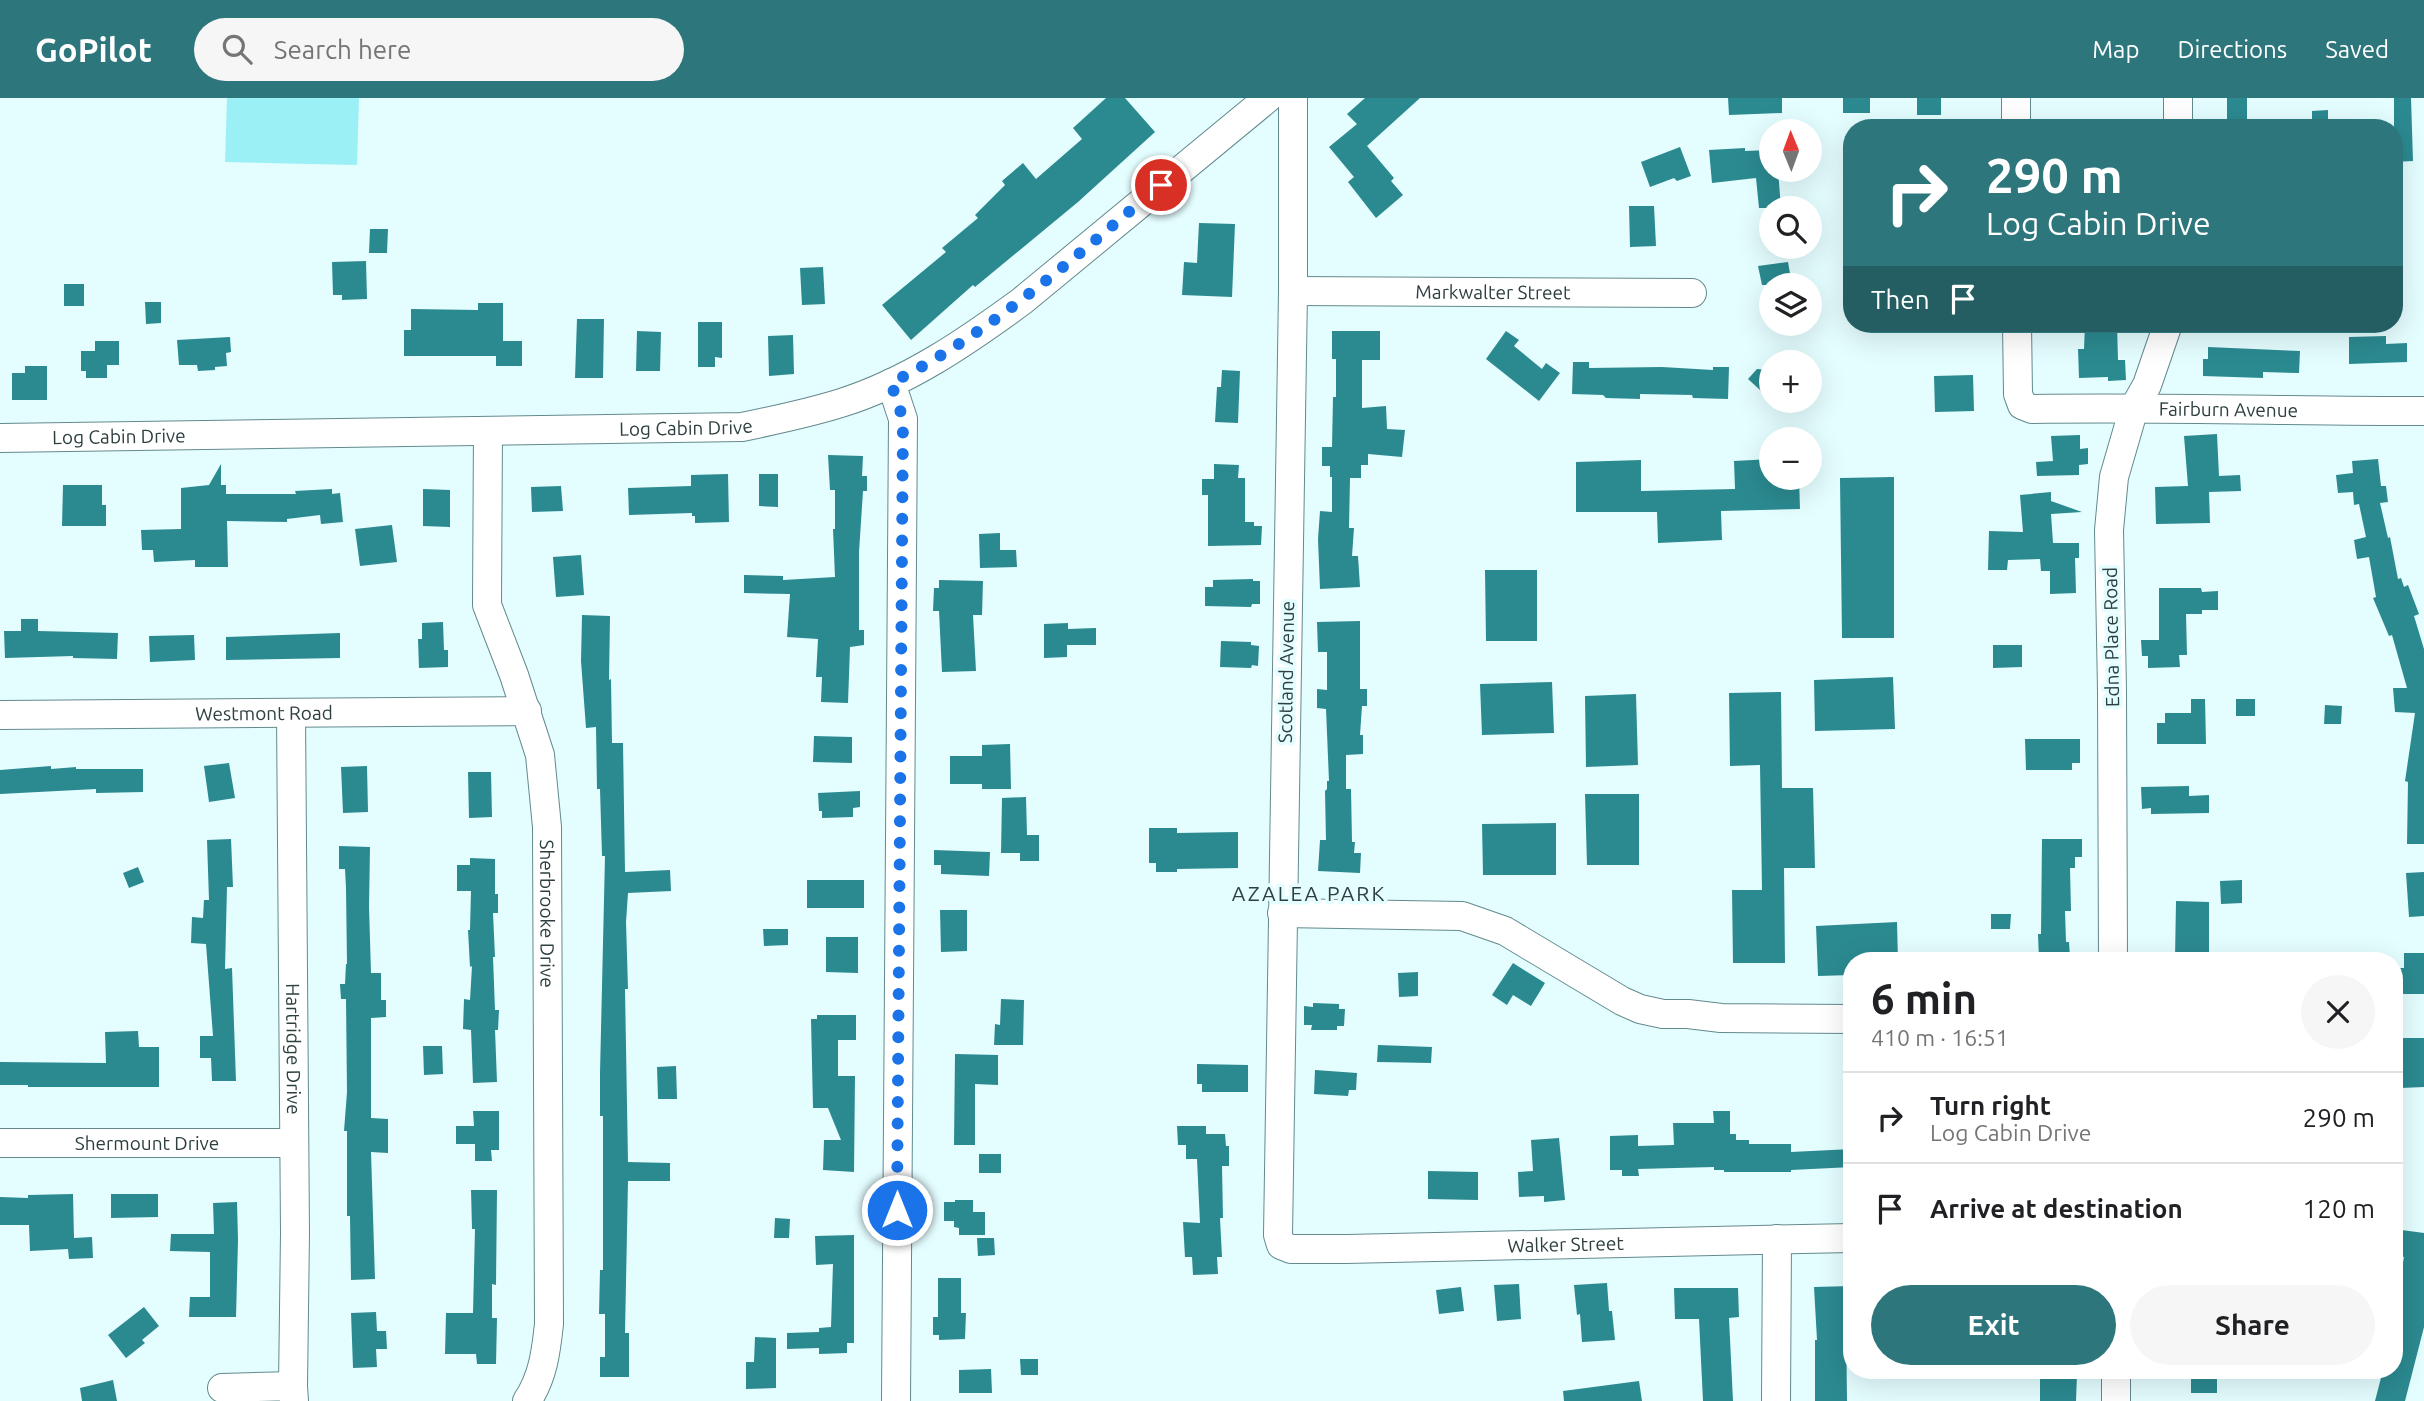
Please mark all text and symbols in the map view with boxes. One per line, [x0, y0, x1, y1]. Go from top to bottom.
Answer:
search box [194, 18, 684, 81]
icon: search [218, 30, 256, 68]
text: GoPilot [35, 31, 152, 68]
text: Search here [274, 35, 411, 64]
text: Map [2092, 36, 2139, 63]
text: Directions [2177, 36, 2287, 63]
text: Saved [2325, 36, 2389, 63]
north arrow [1759, 119, 1822, 182]
map controls [1759, 119, 1822, 490]
icon: right [1871, 147, 1962, 238]
text: 290 m [1986, 147, 2123, 202]
pin [1131, 155, 1191, 215]
icon: arrive [1142, 166, 1180, 204]
button: search [1759, 196, 1822, 259]
text: Log Cabin Drive [1986, 205, 2211, 241]
button: layers [1759, 273, 1822, 336]
icon: arrive [1944, 280, 1982, 318]
street label: Markwalter Street [1415, 281, 1571, 303]
text: Then [1871, 285, 1930, 314]
button: + [1759, 350, 1822, 413]
street label: Fairburn Avenue [2159, 398, 2298, 421]
street label: Log Cabin Drive [619, 414, 755, 440]
street label: Log Cabin Drive [52, 424, 186, 448]
button: − [1759, 427, 1822, 490]
street label: Edna Place Road [2099, 567, 2123, 707]
street label: Scotland Avenue [1274, 601, 1298, 743]
street label: Westmont Road [195, 701, 333, 725]
street label: Sherbrooke Drive [536, 839, 559, 988]
district label: AZALEA PARK [1232, 881, 1386, 905]
text: 6 min [1871, 975, 1977, 1022]
button: close [2301, 975, 2375, 1049]
street label: Hartridge Drive [282, 983, 305, 1115]
text: 410 m · 16:51 [1871, 1025, 2009, 1050]
text: Turn right [1930, 1091, 2051, 1120]
icon: right [1871, 1099, 1909, 1137]
text: 290 m [2303, 1103, 2375, 1132]
text: Log Cabin Drive [1930, 1120, 2091, 1145]
street label: Shermount Drive [75, 1132, 219, 1154]
position arrow [860, 1173, 934, 1247]
icon: arrive [1871, 1190, 1909, 1228]
text: Arrive at destination [1930, 1194, 2183, 1223]
text: 120 m [2303, 1194, 2375, 1223]
street label: Walker Street [1507, 1232, 1625, 1256]
button: Exit [1871, 1285, 2116, 1365]
button: Share [2130, 1285, 2375, 1365]

